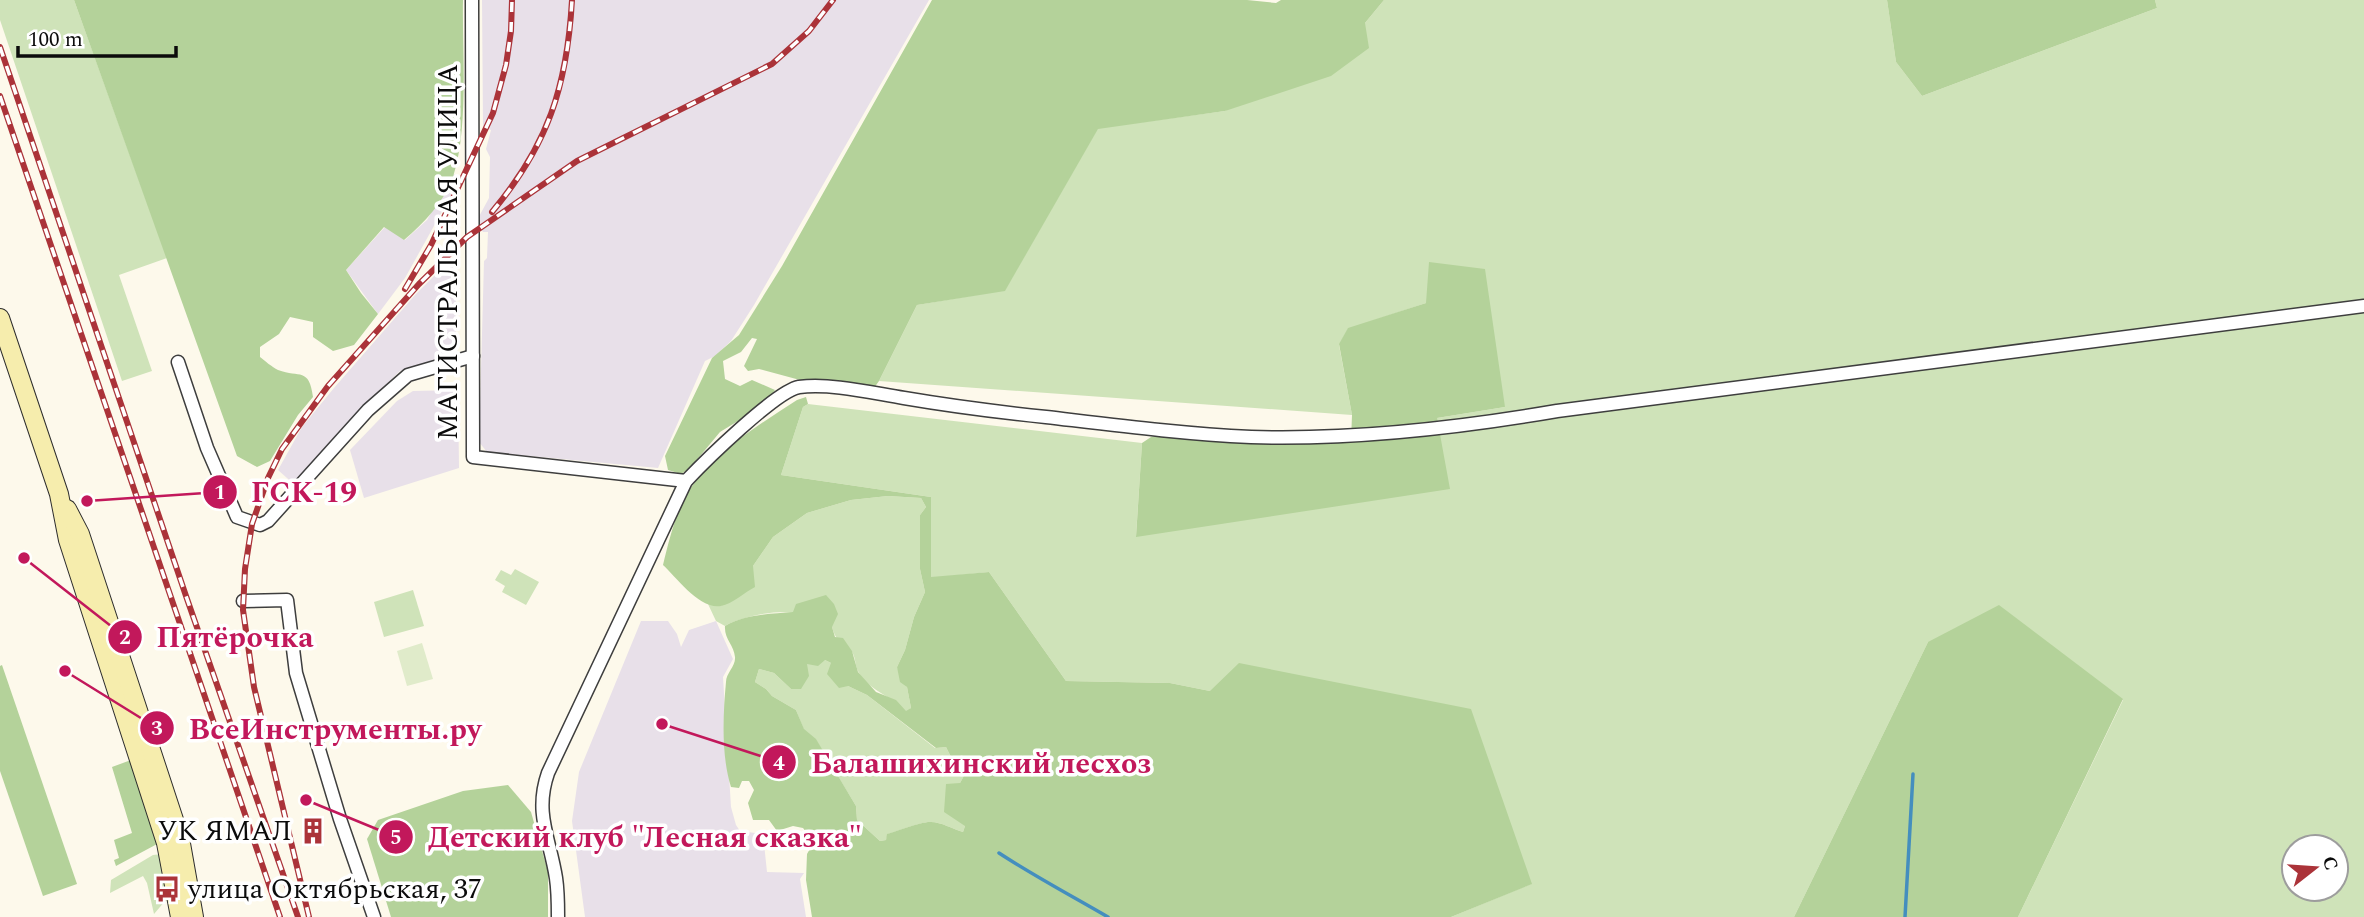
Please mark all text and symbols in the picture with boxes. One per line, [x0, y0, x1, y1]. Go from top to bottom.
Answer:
scale bar [18, 14, 175, 58]
text: 100 m [28, 24, 83, 56]
street label: МАГИСТРАЛЬНАЯ УЛИЦА [427, 64, 470, 440]
callout: ГСК-19 [202, 466, 372, 517]
text: ГСК-19 [251, 470, 357, 516]
text: 1 [214, 477, 226, 509]
callout: Пятёрочка [107, 611, 328, 662]
text: Пятёрочка [156, 615, 314, 661]
text: 2 [119, 622, 131, 654]
callout: ВсеИнструменты.ру [140, 703, 495, 754]
text: ВсеИнструменты.ру [189, 707, 483, 753]
text: 3 [151, 713, 163, 745]
callout: Балашихинский лесхоз [762, 737, 1165, 788]
text: Балашихинский лесхоз [811, 741, 1151, 787]
text: 4 [773, 748, 785, 780]
place label: УК ЯМАЛ [157, 810, 292, 853]
callout: Детский клуб "Лесная сказка" [378, 811, 876, 862]
text: Детский клуб "Лесная сказка" [428, 815, 862, 861]
building icon: УК ЯМАЛ [298, 816, 328, 846]
text: 5 [390, 822, 402, 854]
north arrow [2280, 833, 2350, 903]
text: С [2314, 853, 2346, 874]
place label: улица Октябрьская, 37 [187, 868, 482, 911]
bus stop icon: улица Октябрьская, 37 [152, 874, 182, 904]

